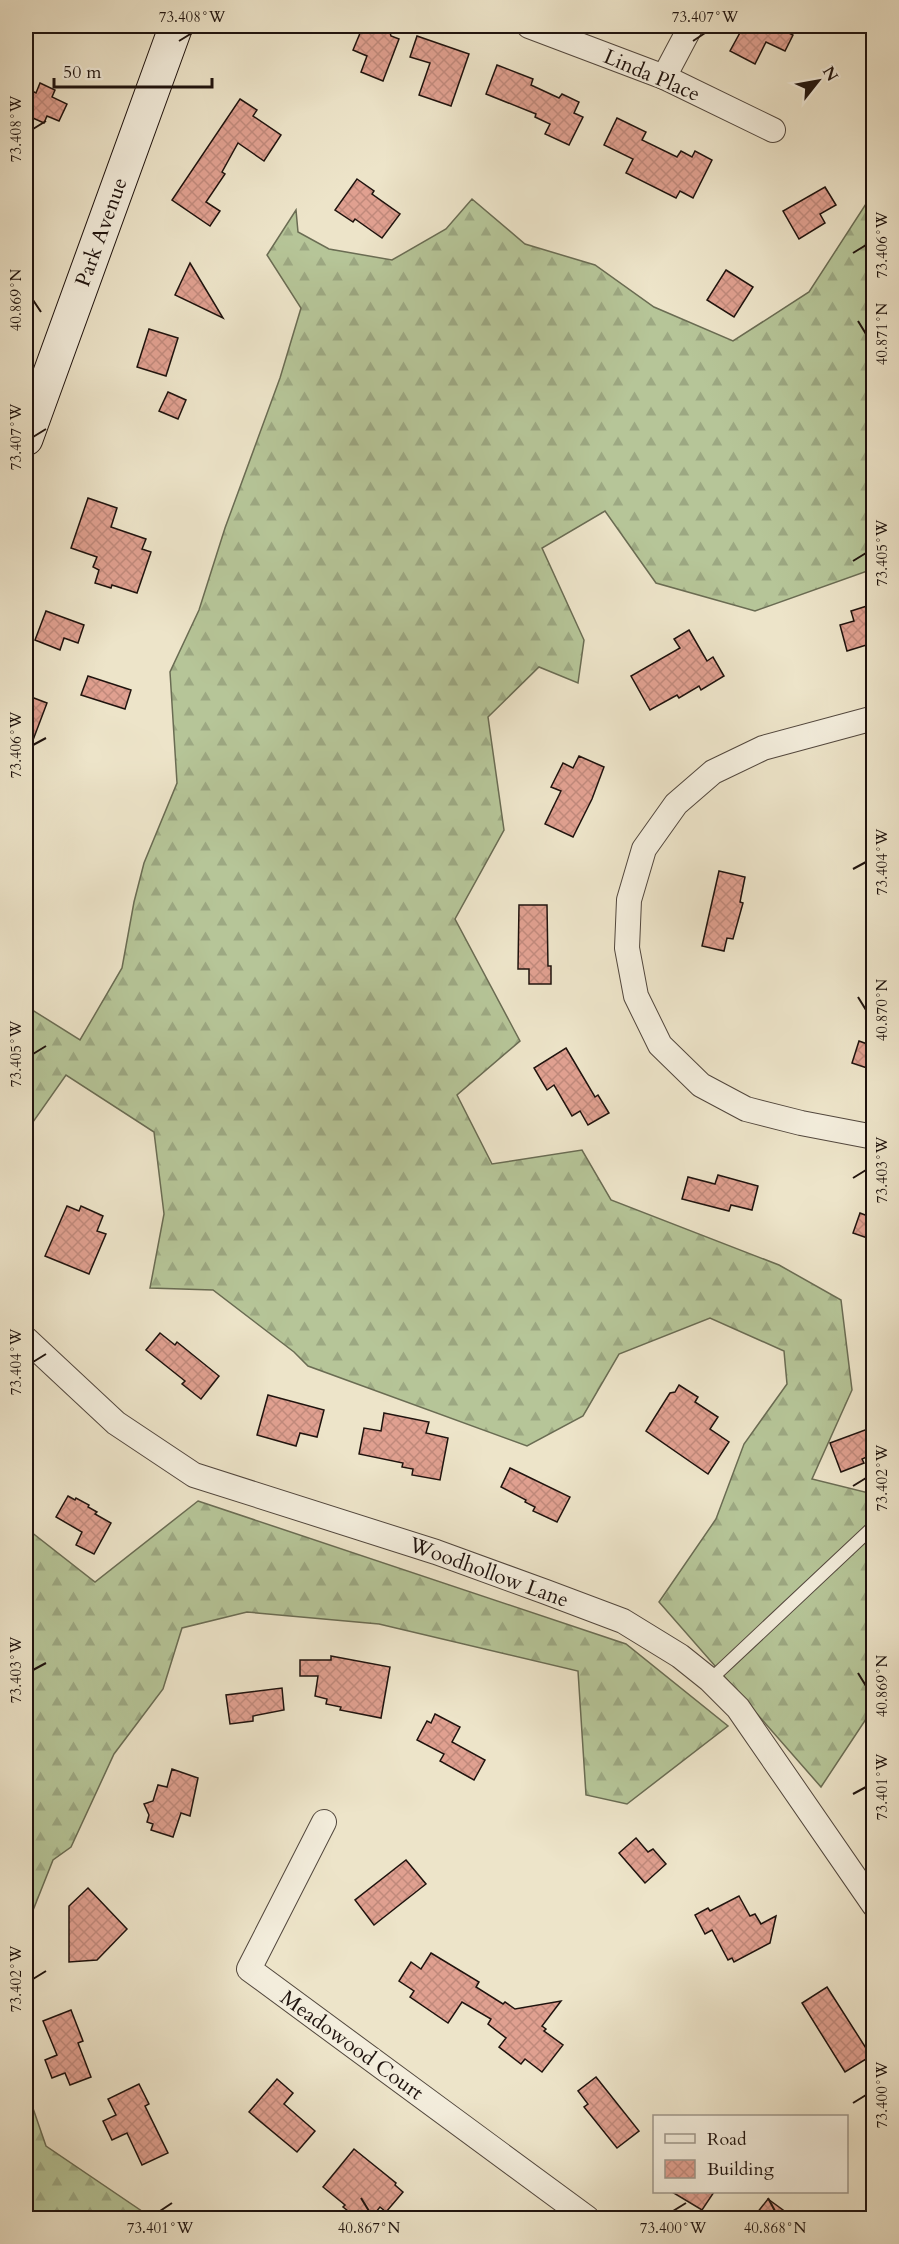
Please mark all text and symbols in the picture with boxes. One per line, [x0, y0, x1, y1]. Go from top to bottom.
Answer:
text: 73.408°W [159, 7, 226, 27]
text: 73.407°W [672, 7, 739, 27]
street label: Linda Place [599, 42, 705, 109]
scale bar [54, 51, 212, 89]
north arrow [788, 51, 848, 111]
text: 50 m [63, 60, 102, 85]
text: N [817, 62, 843, 86]
text: 73.408°W [6, 95, 26, 162]
street label: Park Avenue [68, 174, 135, 291]
text: 73.406°W [872, 211, 892, 278]
text: 40.869°N [6, 268, 26, 331]
text: 40.871°N [872, 302, 892, 365]
text: 73.407°W [6, 403, 26, 470]
text: 73.405°W [872, 519, 892, 586]
text: 73.406°W [6, 711, 26, 778]
text: 73.404°W [872, 828, 892, 895]
text: 40.870°N [872, 978, 892, 1041]
text: 73.405°W [6, 1020, 26, 1087]
text: 73.403°W [872, 1136, 892, 1203]
text: 73.404°W [6, 1328, 26, 1395]
text: 73.402°W [872, 1444, 892, 1511]
street label: Woodhollow Lane [404, 1530, 573, 1615]
text: 73.403°W [6, 1636, 26, 1703]
text: 40.869°N [872, 1654, 892, 1717]
text: 73.401°W [872, 1753, 892, 1820]
text: 73.402°W [6, 1945, 26, 2012]
street label: Meadowood Court [274, 1984, 429, 2107]
text: 73.400°W [872, 2061, 892, 2128]
legend [653, 2115, 848, 2193]
text: Road [707, 2127, 747, 2152]
text: Building [707, 2157, 775, 2182]
text: 73.401°W [127, 2218, 194, 2238]
text: 40.867°N [338, 2218, 401, 2238]
text: 73.400°W [640, 2218, 707, 2238]
text: 40.868°N [744, 2218, 807, 2238]

